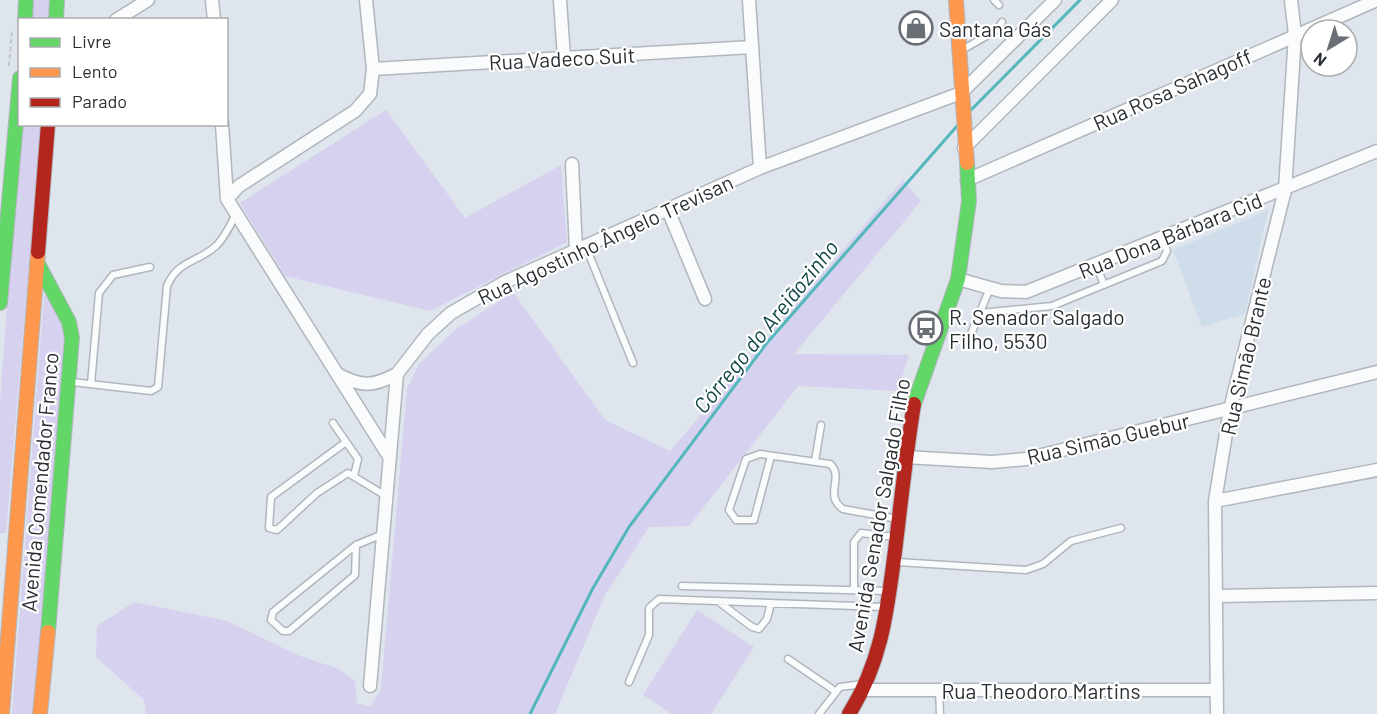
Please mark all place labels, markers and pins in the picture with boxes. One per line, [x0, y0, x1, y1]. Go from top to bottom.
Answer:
shop icon: Santana Gás [898, 10, 934, 46]
place label: Santana Gás [939, 16, 1051, 41]
place label: R. Senador Salgado Filho, 5530 [949, 304, 1125, 353]
bus stop icon: R. Senador Salgado Filho, 5530 [908, 310, 944, 346]

